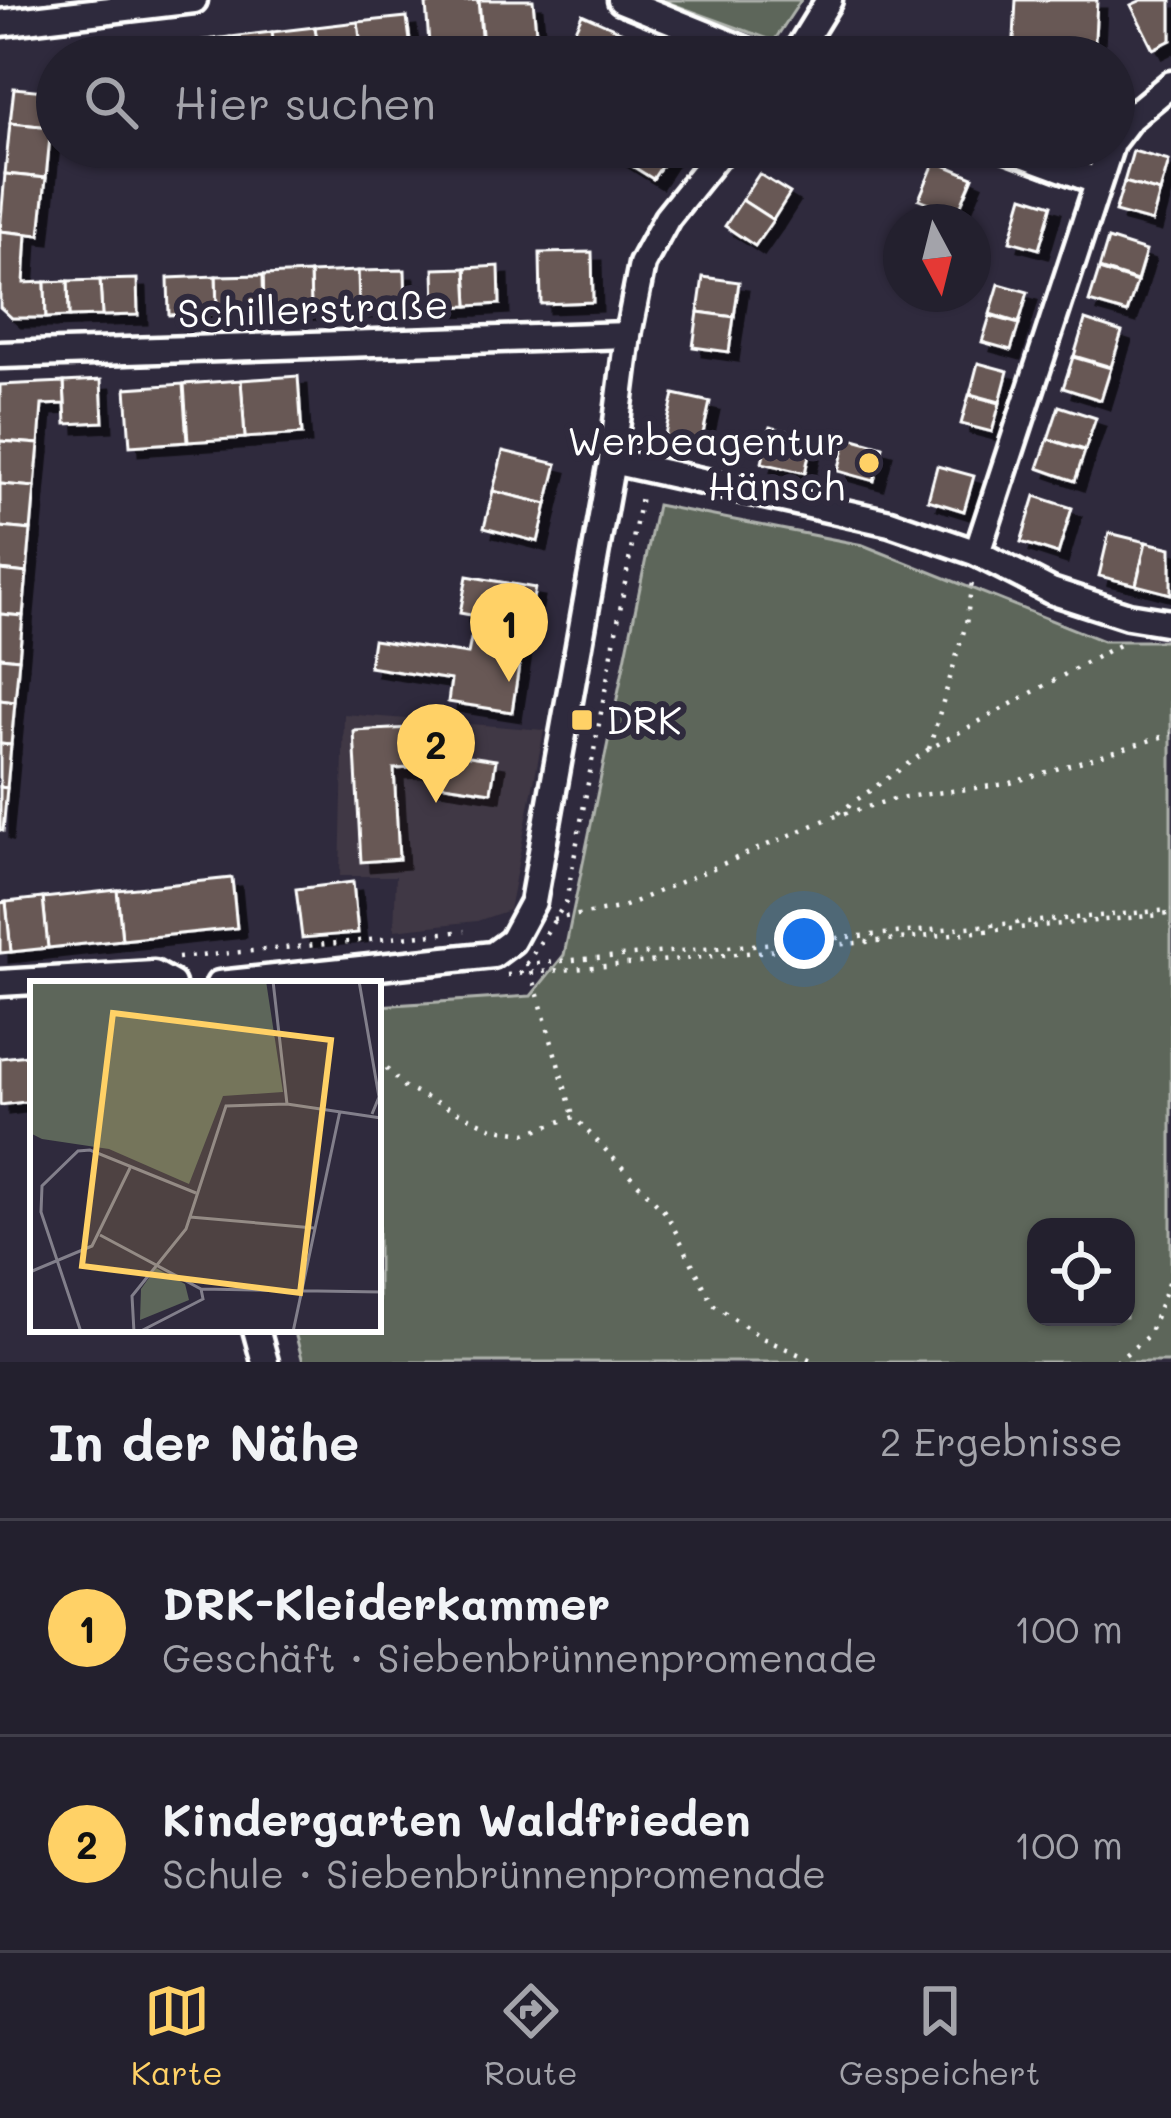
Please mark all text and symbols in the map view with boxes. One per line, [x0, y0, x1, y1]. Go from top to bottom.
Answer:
search box [36, 36, 1135, 168]
icon: search [78, 69, 144, 135]
text: Hier suchen [174, 73, 436, 131]
north arrow [883, 204, 991, 312]
street label: Schillerstraße [177, 277, 449, 338]
place label: Werbeagentur Hänsch [567, 414, 845, 510]
marker: Werbeagentur Hänsch [856, 450, 882, 476]
pin: 1 [470, 583, 548, 682]
place label: DRK [606, 693, 681, 744]
pin: 2 [397, 704, 475, 803]
marker: DRK [569, 707, 595, 733]
your location [774, 909, 834, 969]
inset map [30, 981, 381, 1332]
map controls [1027, 1218, 1135, 1326]
button: locate [1027, 1218, 1135, 1326]
text: In der Nähe [48, 1407, 359, 1474]
text: 2 Ergebnisse [880, 1415, 1123, 1466]
text: DRK-Kleiderkammer [162, 1573, 610, 1631]
text: 1 [78, 1602, 96, 1653]
text: 100 m [1014, 1602, 1123, 1653]
text: Geschäft · Siebenbrünnenpromenade [162, 1631, 878, 1682]
text: Kindergarten Waldfrieden [162, 1789, 751, 1847]
text: 2 [76, 1818, 98, 1869]
text: 100 m [1014, 1818, 1123, 1869]
text: Schule · Siebenbrünnenpromenade [162, 1847, 826, 1898]
tab: Karte [131, 1978, 223, 2093]
tab: Route [484, 1978, 578, 2093]
tab: Gespeichert [839, 1978, 1040, 2093]

